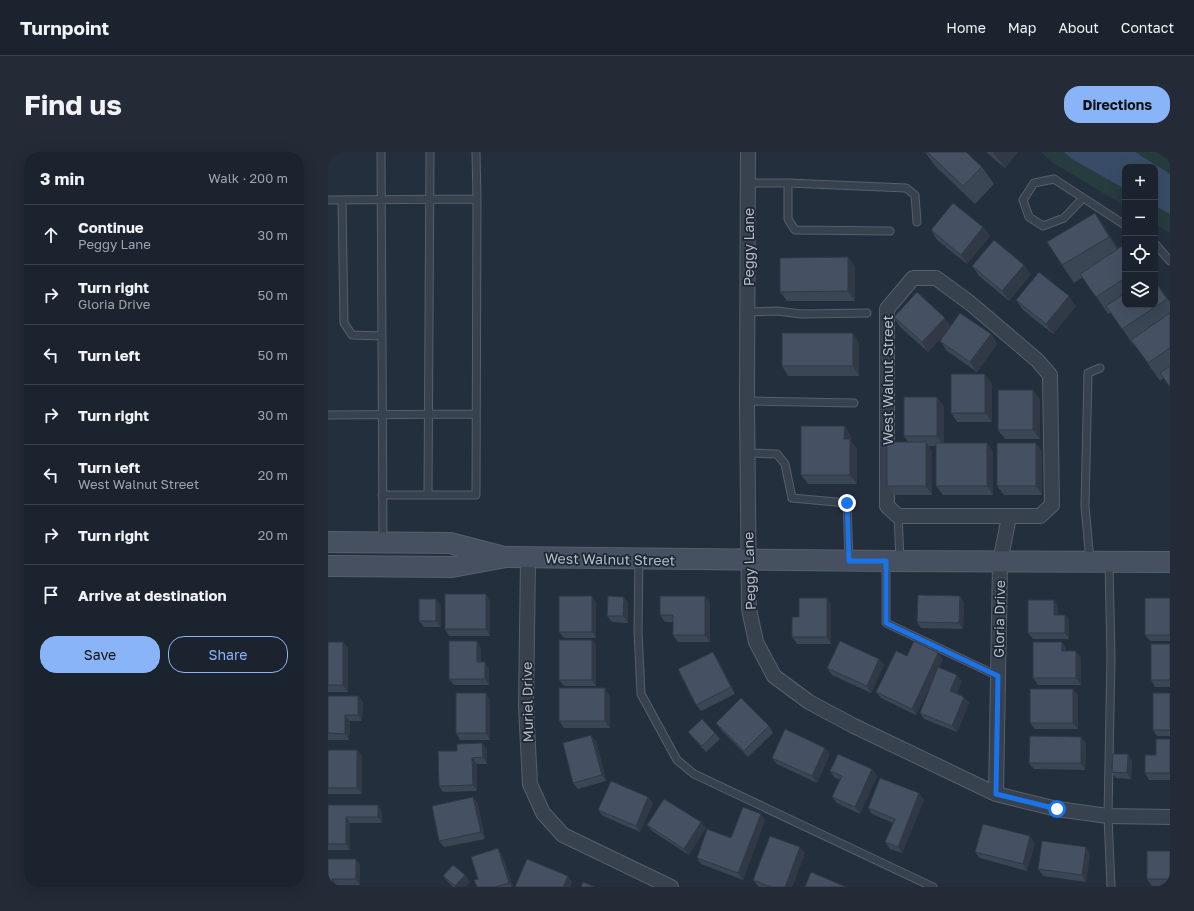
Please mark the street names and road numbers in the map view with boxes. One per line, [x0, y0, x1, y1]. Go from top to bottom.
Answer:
street label: Peggy Lane [740, 208, 757, 286]
street label: West Walnut Street [879, 315, 896, 445]
street label: Peggy Lane [739, 531, 759, 611]
street label: West Walnut Street [545, 549, 675, 569]
street label: Gloria Drive [990, 580, 1008, 658]
street label: Muriel Drive [518, 662, 536, 742]

